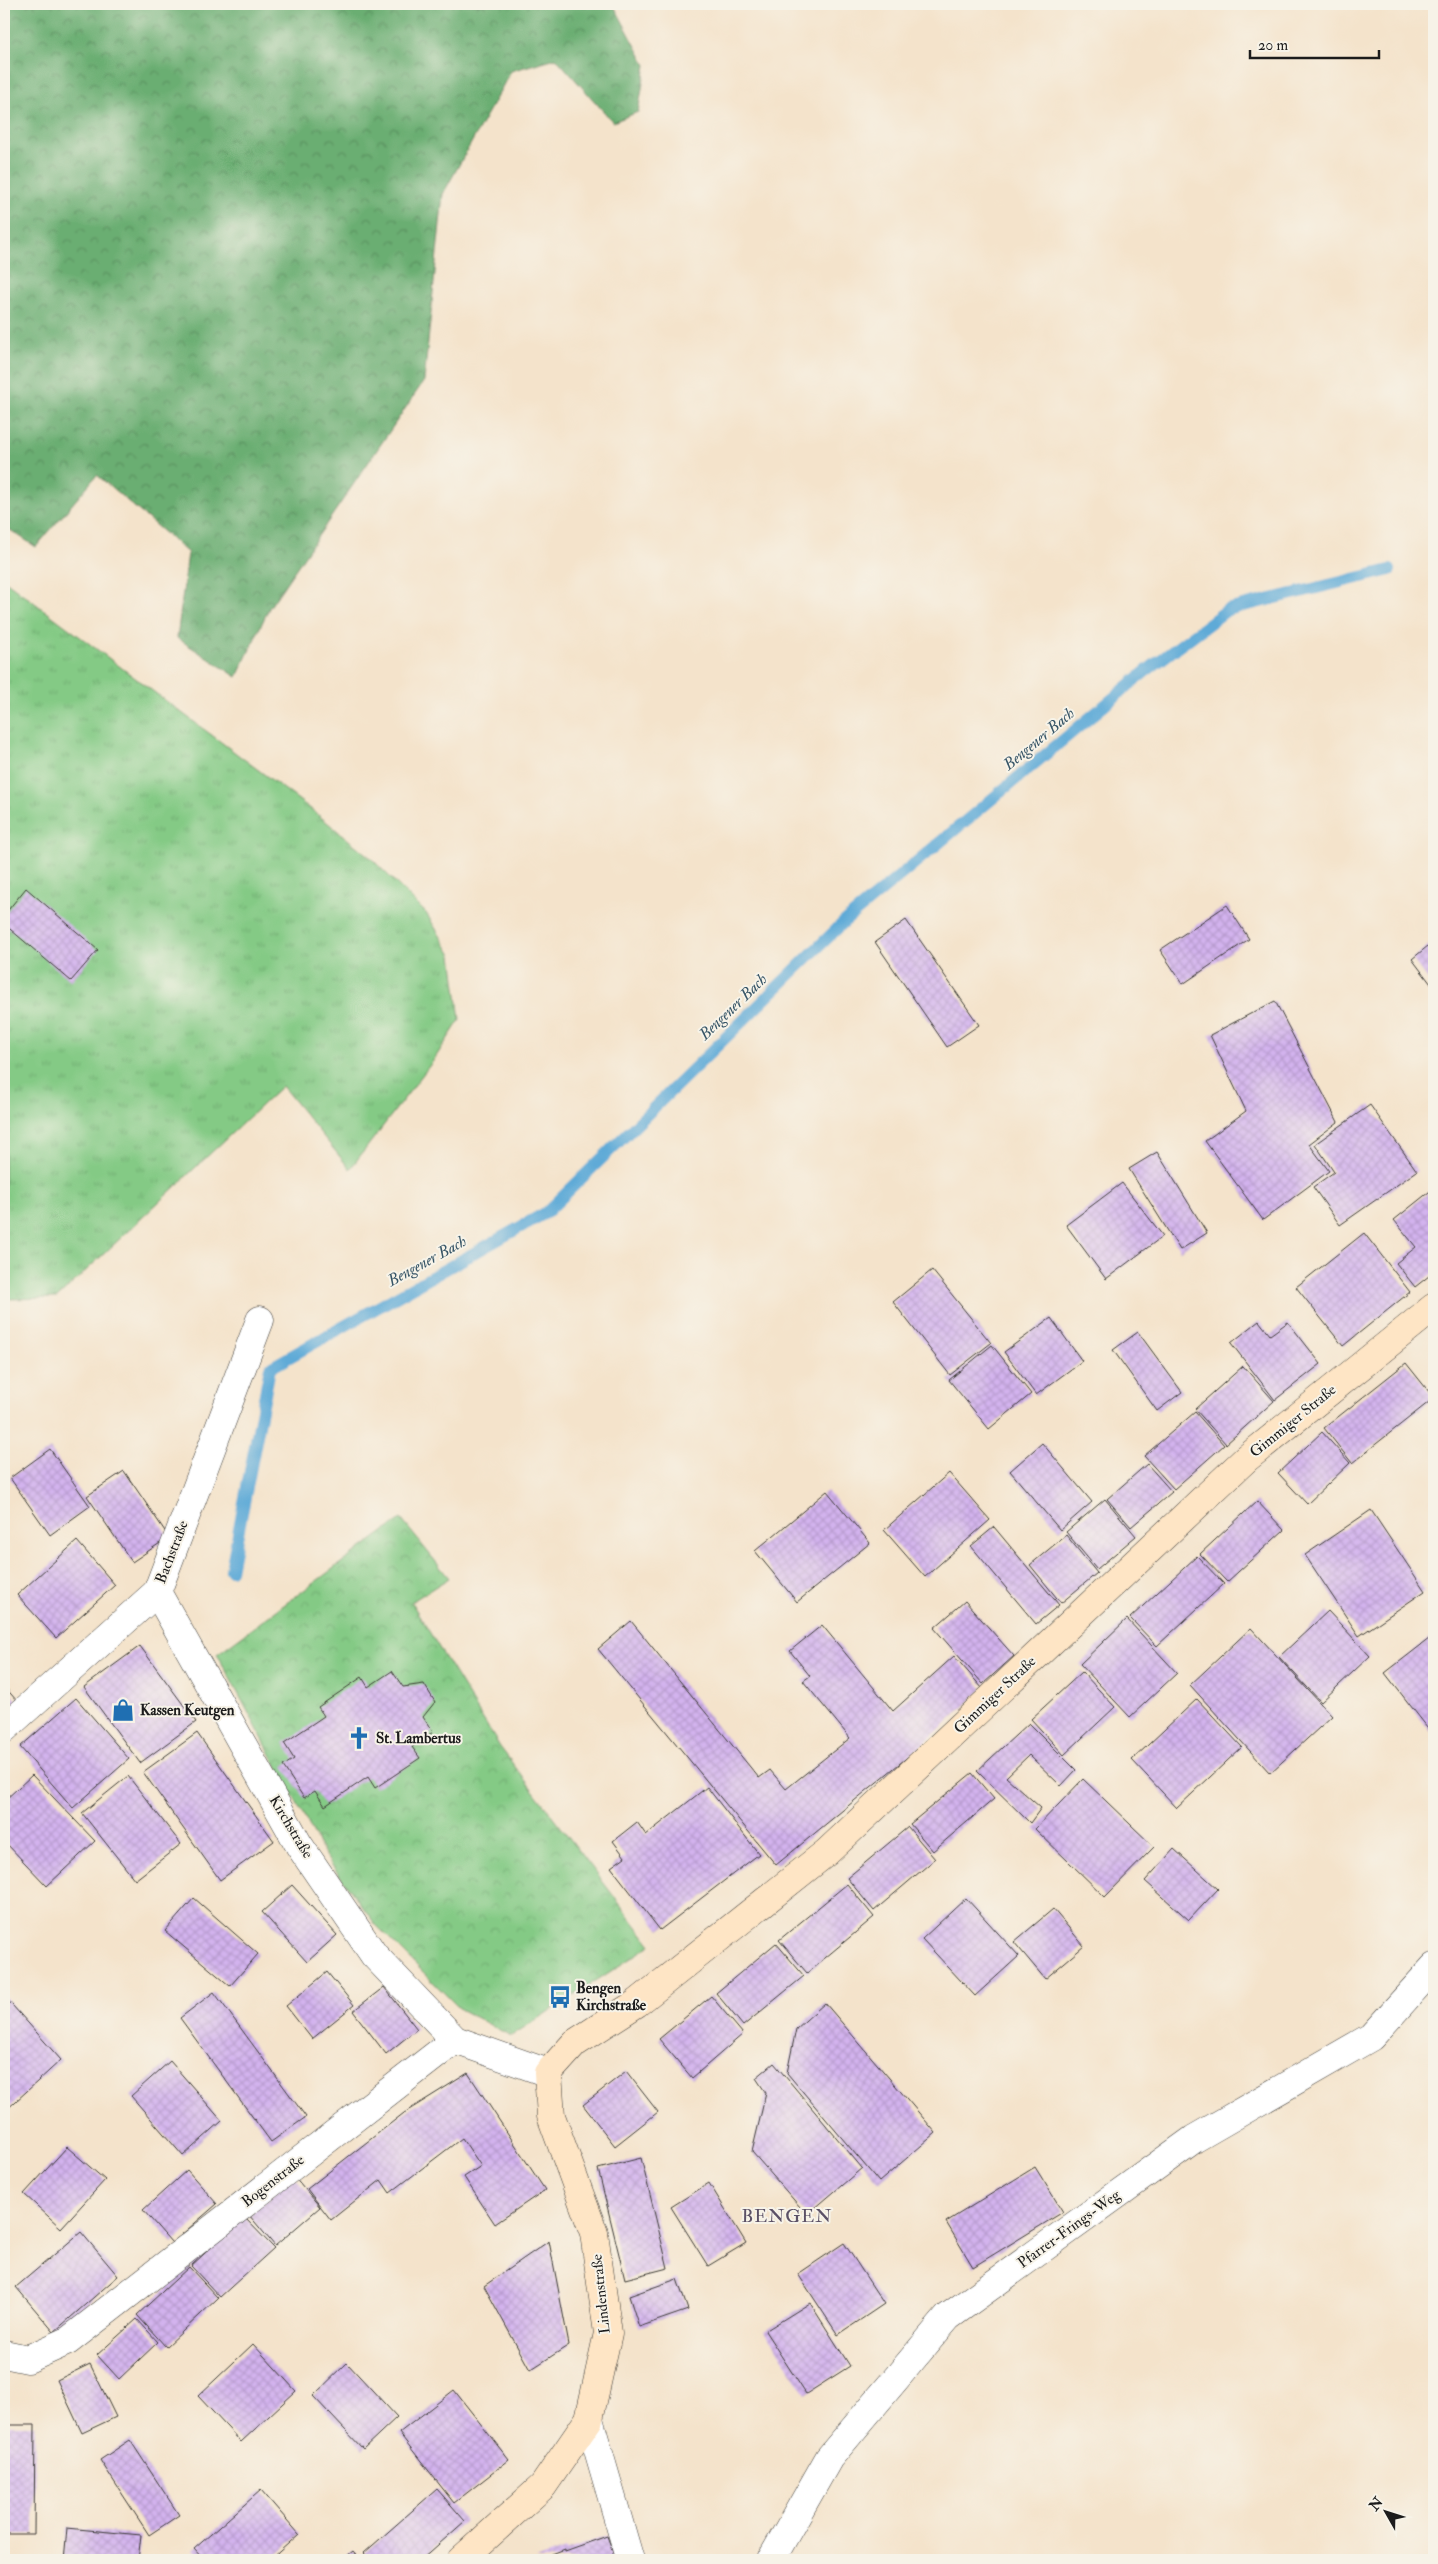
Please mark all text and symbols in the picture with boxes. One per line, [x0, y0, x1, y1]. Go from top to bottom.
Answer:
scale bar [1250, 28, 1379, 60]
text: 20 m [1258, 36, 1288, 55]
water label: Bengener Bach [998, 703, 1079, 775]
water label: Bengener Bach [694, 970, 771, 1045]
water label: Bengener Bach [383, 1231, 470, 1291]
street label: Gimmiger Straße [1246, 1380, 1340, 1462]
street label: Bachstraße [151, 1518, 193, 1586]
street label: Gimmiger Straße [950, 1652, 1040, 1738]
shop icon: Kassen Keutgen [110, 1697, 136, 1723]
place label: Kassen Keutgen [140, 1701, 235, 1721]
church icon: St. Lambertus [346, 1725, 372, 1751]
place label: St. Lambertus [376, 1729, 461, 1748]
street label: Kirchstraße [265, 1792, 317, 1862]
place label: Bengen Kirchstraße [576, 1979, 647, 2015]
bus stop icon: Bengen Kirchstraße [547, 1984, 573, 2010]
street label: Bogenstraße [238, 2151, 308, 2211]
street label: Pfarrer-Frings-Weg [1014, 2185, 1124, 2273]
district label: BENGEN [742, 2205, 832, 2228]
street label: Lindenstraße [587, 2253, 615, 2335]
north arrow [1360, 2486, 1410, 2536]
text: N [1365, 2494, 1387, 2515]

